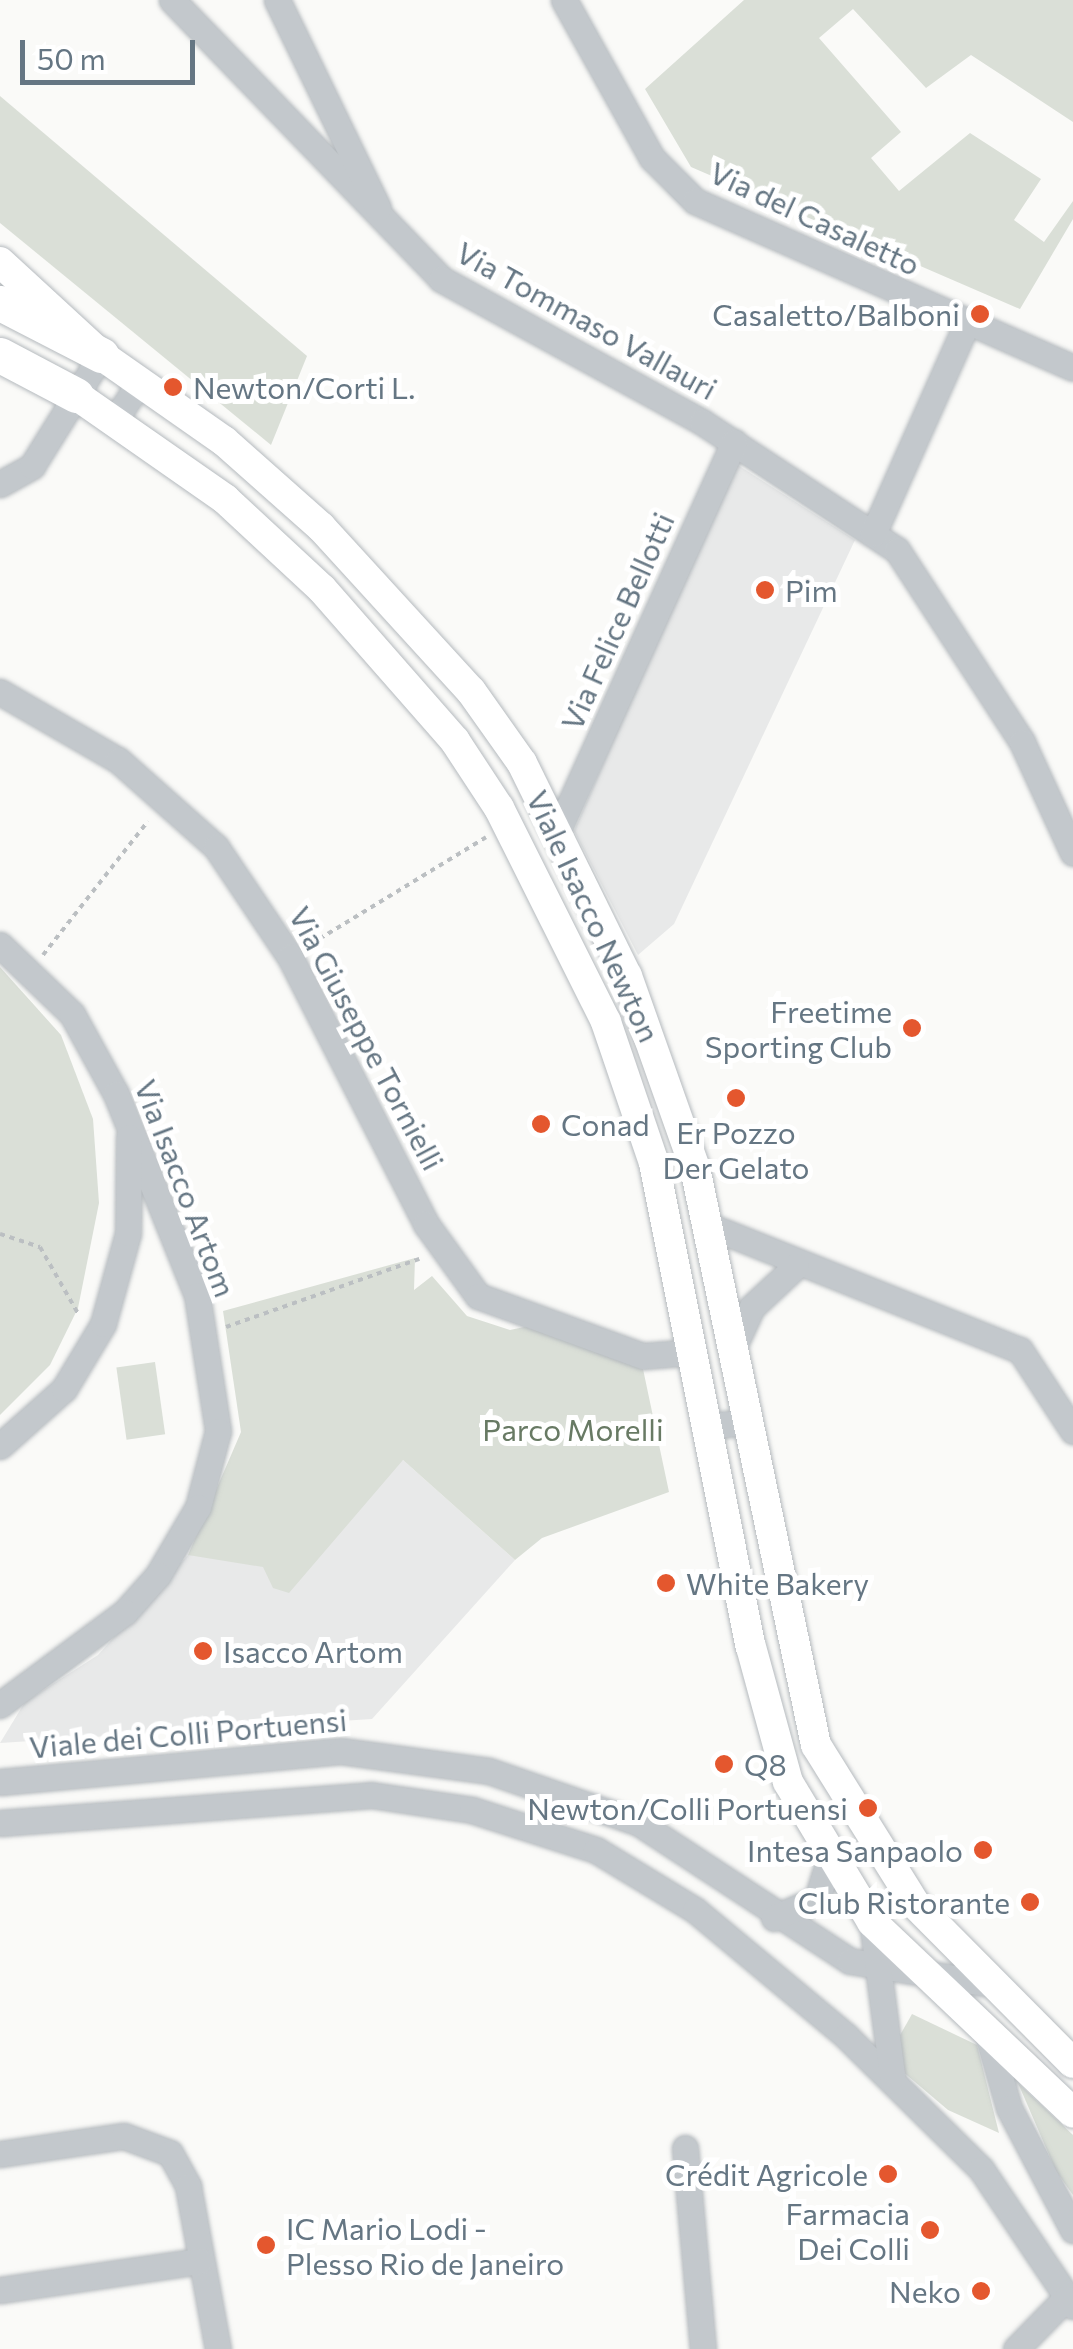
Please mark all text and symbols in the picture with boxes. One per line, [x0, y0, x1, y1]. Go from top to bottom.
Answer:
scale bar [25, 20, 200, 82]
text: 50 m [37, 39, 106, 76]
street label: Via del Casaletto [704, 154, 926, 282]
street label: Via Tommaso Vallauri [451, 233, 723, 407]
place label: Casaletto/Balboni [712, 296, 960, 332]
marker: Casaletto/Balboni [969, 303, 991, 325]
place label: Newton/Corti L. [193, 369, 415, 405]
marker: Newton/Corti L. [162, 376, 184, 398]
street label: Via Felice Bellotti [553, 507, 681, 735]
place label: Pim [785, 572, 838, 608]
marker: Pim [754, 579, 776, 601]
street label: Viale Isacco Newton [520, 784, 668, 1048]
street label: Via Giuseppe Tornielli [282, 900, 452, 1176]
place label: Freetime Sporting Club [705, 993, 892, 1064]
marker: Freetime Sporting Club [901, 1017, 923, 1039]
street label: Via Isacco Artom [128, 1074, 244, 1302]
marker: Er Pozzo Der Gelato [725, 1087, 747, 1109]
place label: Conad [561, 1106, 650, 1142]
marker: Conad [530, 1113, 552, 1135]
place label: Er Pozzo Der Gelato [663, 1114, 809, 1184]
park label: Parco Morelli [482, 1411, 664, 1447]
place label: White Bakery [686, 1565, 869, 1601]
marker: White Bakery [655, 1572, 677, 1594]
place label: Isacco Artom [223, 1633, 403, 1669]
marker: Isacco Artom [192, 1640, 214, 1662]
street label: Viale dei Colli Portuensi [28, 1701, 348, 1765]
place label: Q8 [744, 1746, 787, 1782]
marker: Q8 [713, 1753, 735, 1775]
place label: Newton/Colli Portuensi [527, 1790, 848, 1826]
marker: Newton/Colli Portuensi [857, 1797, 879, 1819]
place label: Intesa Sanpaolo [747, 1832, 963, 1868]
marker: Intesa Sanpaolo [972, 1839, 994, 1861]
place label: Club Ristorante [798, 1884, 1010, 1920]
marker: Club Ristorante [1019, 1891, 1041, 1913]
place label: Crédit Agricole [665, 2156, 868, 2192]
marker: Crédit Agricole [877, 2163, 899, 2185]
place label: Farmacia Dei Colli [786, 2195, 910, 2266]
place label: IC Mario Lodi - Plesso Rio de Janeiro [286, 2210, 564, 2280]
marker: Farmacia Dei Colli [919, 2219, 941, 2241]
marker: IC Mario Lodi - Plesso Rio de Janeiro [255, 2234, 277, 2256]
place label: Neko [889, 2273, 961, 2309]
marker: Neko [970, 2280, 992, 2302]

